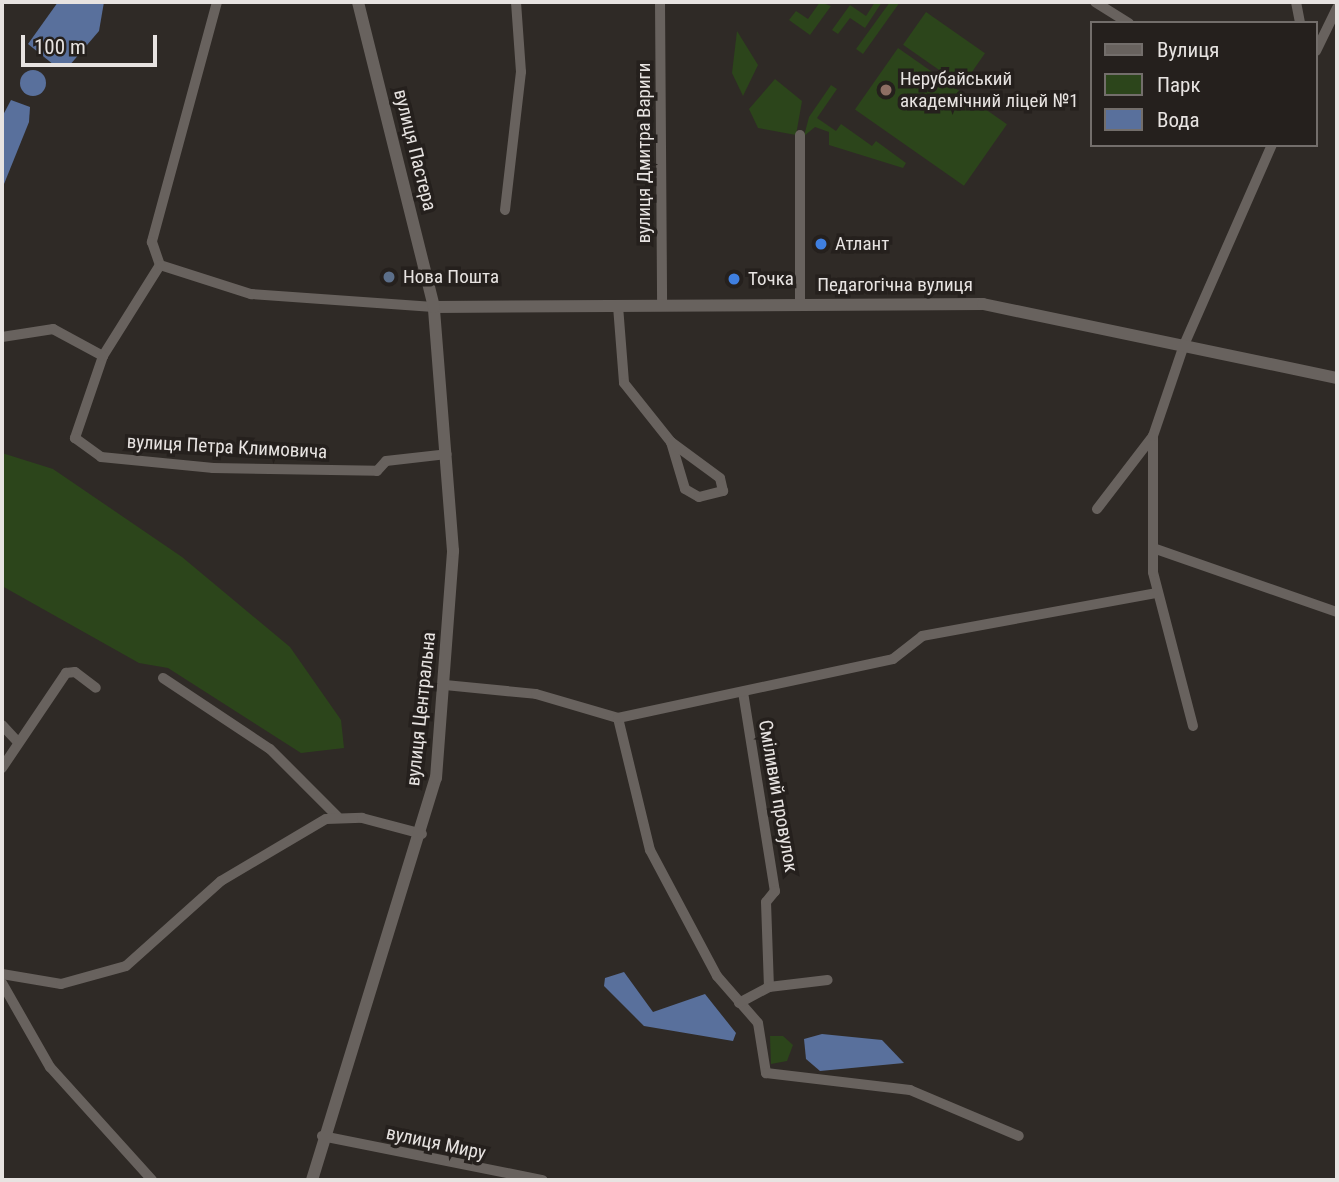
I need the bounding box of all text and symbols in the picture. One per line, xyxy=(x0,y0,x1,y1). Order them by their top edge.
scale bar xyxy=(24,21,161,65)
legend xyxy=(1090,21,1318,147)
text: 100 m xyxy=(34,35,86,59)
text: Вулиця xyxy=(1157,38,1219,62)
street label: вулиця Дмитра Вариги xyxy=(633,63,655,243)
place label: Нерубайський академічний ліцей №1 xyxy=(900,68,1079,112)
text: Парк xyxy=(1157,73,1201,97)
marker: Нерубайський академічний ліцей №1 xyxy=(878,82,894,98)
street label: вулиця Пастера xyxy=(389,87,441,213)
text: Вода xyxy=(1157,108,1200,132)
place label: Атлант xyxy=(835,233,889,255)
marker: Атлант xyxy=(813,236,829,252)
place label: Нова Пошта xyxy=(403,266,499,288)
place label: Точка xyxy=(748,268,794,290)
marker: Нова Пошта xyxy=(381,269,397,285)
marker: Точка xyxy=(726,271,742,287)
street label: Педагогічна вулиця xyxy=(817,274,973,296)
street label: вулиця Петра Климовича xyxy=(126,430,328,464)
street label: вулиця Центральна xyxy=(402,631,440,787)
street label: Сміливий провулок xyxy=(753,718,803,874)
street label: вулиця Миру xyxy=(384,1121,488,1165)

